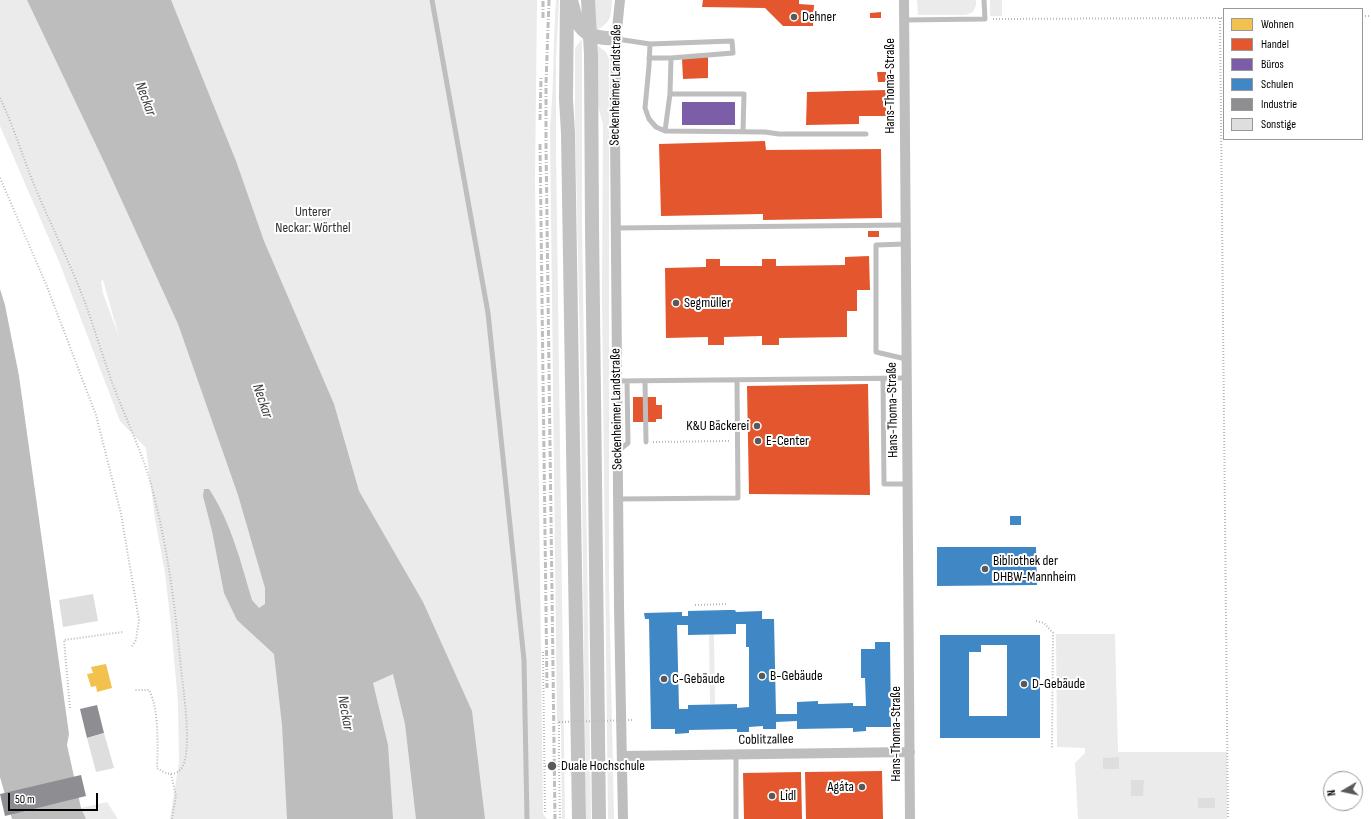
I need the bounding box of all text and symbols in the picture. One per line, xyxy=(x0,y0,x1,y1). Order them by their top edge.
legend xyxy=(1223,8,1363,140)
place label: Dehner xyxy=(802,9,836,25)
marker: Dehner xyxy=(789,12,799,22)
text: Wohnen xyxy=(1261,17,1294,32)
street label: Seckenheimer Landstraße xyxy=(607,24,625,146)
text: Handel xyxy=(1261,37,1289,52)
street label: Hans-Thoma-Straße xyxy=(882,38,898,134)
text: Büros xyxy=(1261,57,1284,72)
text: Schulen xyxy=(1261,77,1293,92)
water label: Neckar xyxy=(130,79,160,119)
text: Industrie xyxy=(1261,97,1297,112)
text: Sonstige xyxy=(1261,117,1296,132)
park label: Unterer Neckar: Wörthel xyxy=(275,204,351,236)
place label: Segmüller xyxy=(684,295,731,311)
marker: Segmüller xyxy=(671,298,681,308)
street label: Seckenheimer Landstraße xyxy=(608,348,626,470)
street label: Hans-Thoma-Straße xyxy=(884,362,902,458)
water label: Neckar xyxy=(248,382,276,420)
place label: K&U Bäckerei xyxy=(686,418,749,434)
marker: K&U Bäckerei xyxy=(752,421,762,431)
place label: E-Center xyxy=(766,433,809,449)
marker: E-Center xyxy=(753,436,763,446)
place label: Bibliothek der DHBW-Mannheim xyxy=(993,553,1076,586)
marker: Bibliothek der DHBW-Mannheim xyxy=(980,564,990,574)
place label: B-Gebäude xyxy=(770,668,823,684)
place label: C-Gebäude xyxy=(672,671,725,687)
marker: B-Gebäude xyxy=(757,671,767,681)
marker: C-Gebäude xyxy=(659,674,669,684)
place label: D-Gebäude xyxy=(1032,676,1085,692)
marker: D-Gebäude xyxy=(1019,679,1029,689)
street label: Hans-Thoma-Straße xyxy=(888,686,904,782)
water label: Neckar xyxy=(333,694,357,732)
street label: Coblitzallee xyxy=(738,731,794,749)
place label: Duale Hochschule xyxy=(561,758,645,774)
marker: Duale Hochschule xyxy=(546,760,558,772)
north arrow xyxy=(1323,771,1363,811)
place label: Agáta xyxy=(827,779,854,795)
marker: Agáta xyxy=(857,782,867,792)
scale bar xyxy=(10,785,100,811)
place label: Lidl xyxy=(780,788,796,804)
text: N xyxy=(1325,789,1339,797)
marker: Lidl xyxy=(767,791,777,801)
text: 50 m xyxy=(15,792,35,807)

